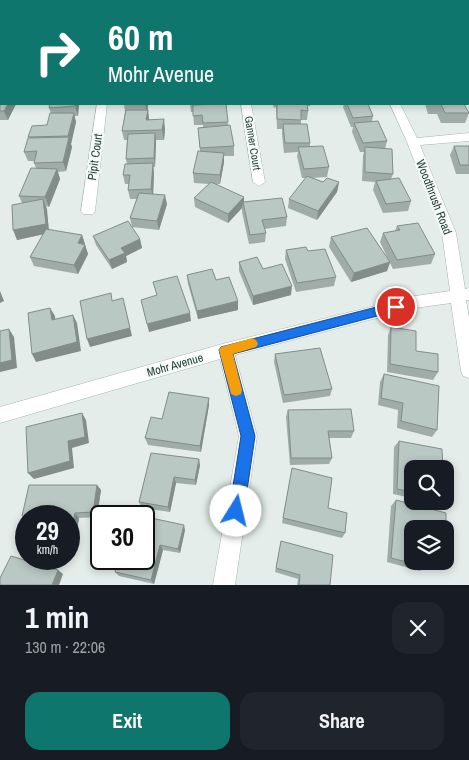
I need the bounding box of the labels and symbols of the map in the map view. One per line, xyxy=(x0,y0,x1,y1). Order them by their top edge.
street label: Ganner Court xyxy=(242,115,264,172)
street label: Pipit Court xyxy=(84,132,106,181)
street label: Woodthrush Road xyxy=(412,157,456,237)
pin xyxy=(375,286,417,328)
street label: Mohr Avenue xyxy=(145,349,205,381)
position arrow xyxy=(209,484,261,536)
speed limit sign: 30 xyxy=(90,505,155,570)

